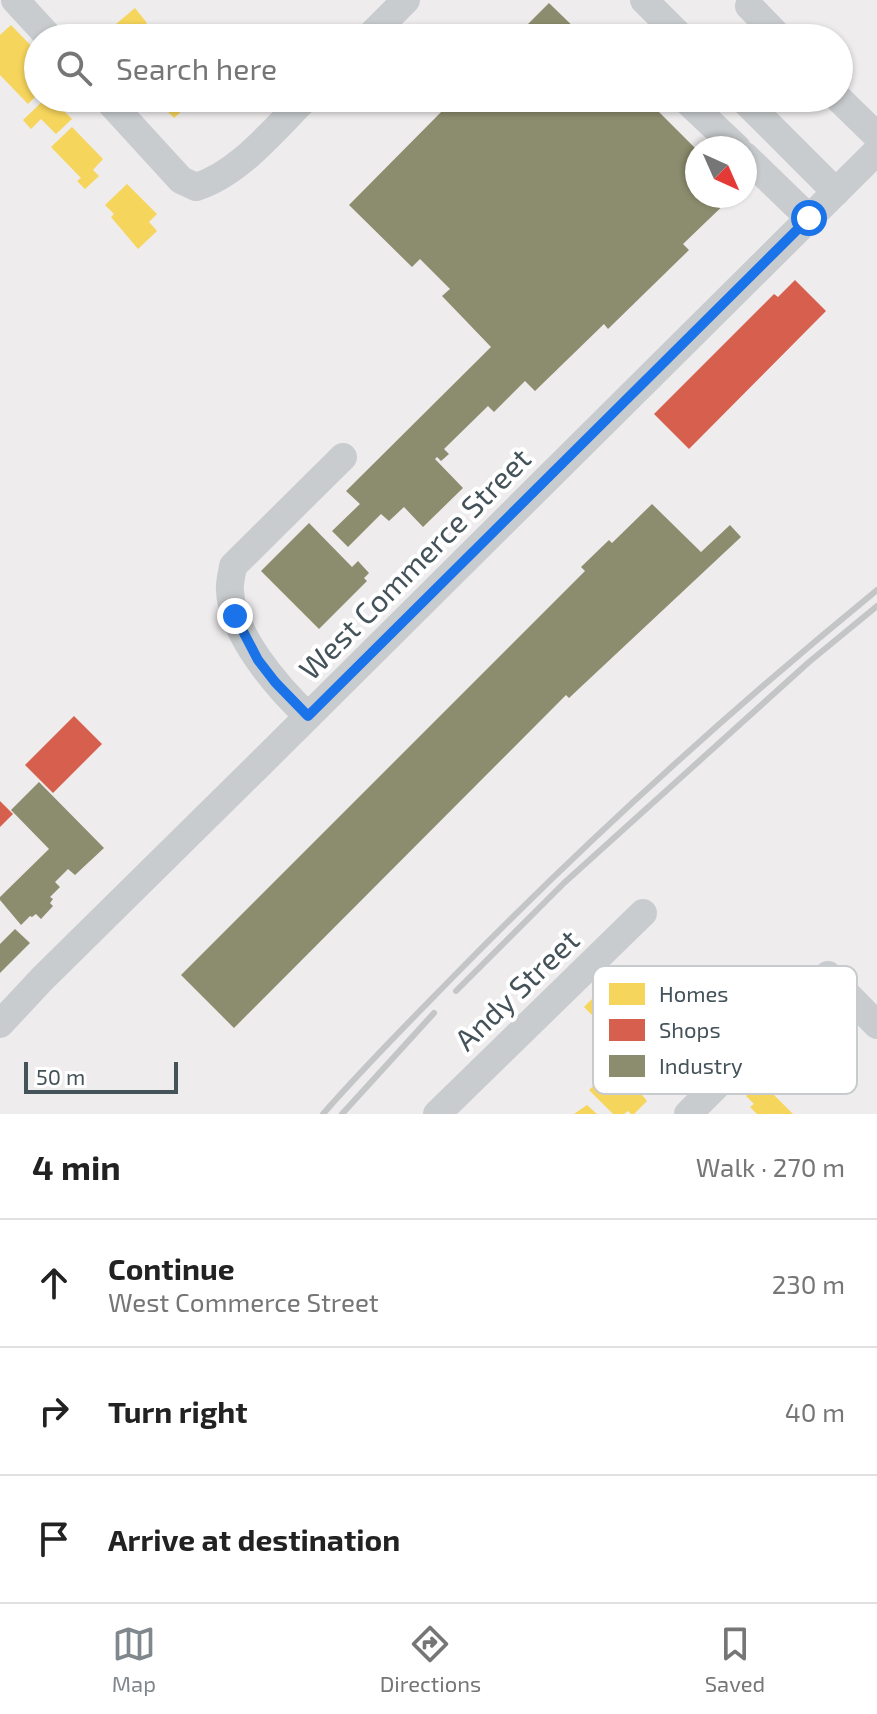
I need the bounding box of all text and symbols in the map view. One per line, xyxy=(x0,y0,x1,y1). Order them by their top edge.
search box xyxy=(24,24,853,112)
icon: search xyxy=(52,46,96,90)
text: Search here xyxy=(116,50,277,86)
north arrow xyxy=(685,136,757,208)
route start xyxy=(791,200,827,236)
street label: West Commerce Street xyxy=(291,440,537,686)
route end xyxy=(217,598,253,634)
street label: Andy Street xyxy=(446,921,586,1057)
legend xyxy=(593,966,857,1094)
text: Homes xyxy=(659,980,728,1006)
text: Shops xyxy=(659,1016,721,1042)
text: Industry xyxy=(659,1052,743,1078)
scale bar xyxy=(24,1058,178,1094)
text: 50 m xyxy=(36,1063,85,1089)
text: 4 min xyxy=(32,1146,121,1187)
text: Walk · 270 m xyxy=(696,1151,845,1182)
text: Continue xyxy=(108,1250,235,1286)
icon: ahead xyxy=(32,1261,76,1305)
text: 230 m xyxy=(772,1268,845,1299)
text: West Commerce Street xyxy=(108,1286,379,1317)
icon: right xyxy=(32,1389,76,1433)
text: Turn right xyxy=(108,1393,248,1429)
text: 40 m xyxy=(785,1396,845,1427)
icon: arrive xyxy=(32,1517,76,1561)
text: Arrive at destination xyxy=(108,1521,400,1557)
tab: Map xyxy=(112,1622,156,1696)
tab: Directions xyxy=(380,1622,481,1696)
tab: Saved xyxy=(705,1622,765,1696)

